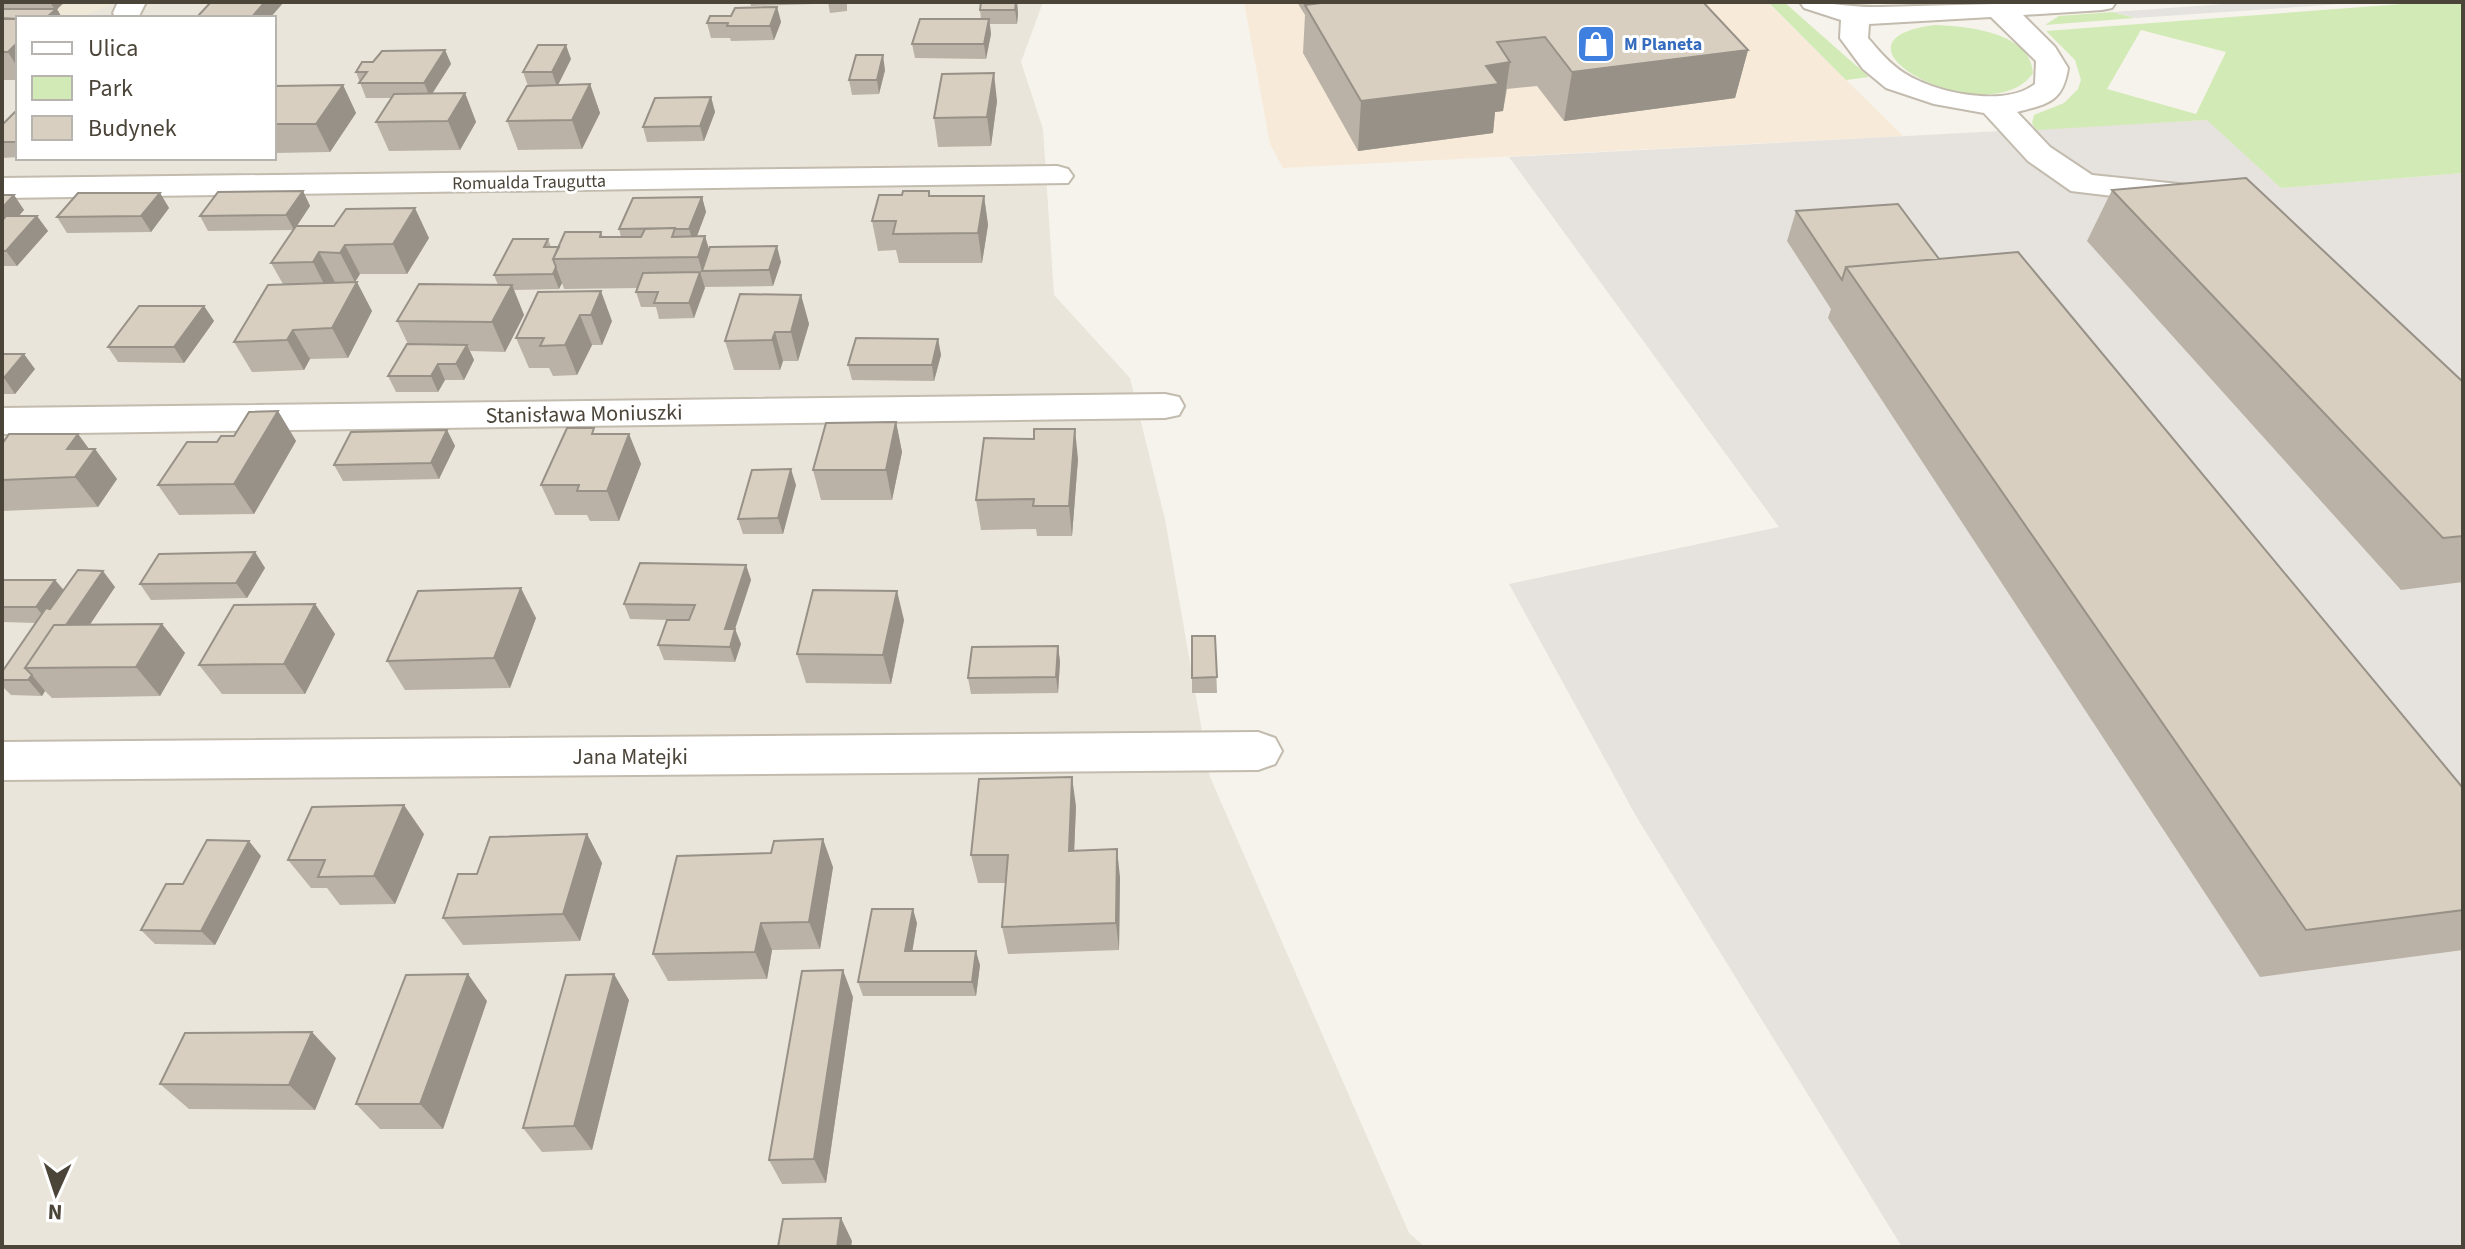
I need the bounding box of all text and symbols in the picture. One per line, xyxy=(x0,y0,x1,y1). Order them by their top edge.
legend xyxy=(16,16,276,160)
shop icon: M Planeta xyxy=(1575,23,1617,65)
text: Ulica xyxy=(88,31,138,66)
place label: M Planeta xyxy=(1624,32,1702,57)
text: Park xyxy=(88,71,133,106)
text: Budynek xyxy=(88,111,177,146)
street label: Romualda Traugutta xyxy=(452,169,606,196)
street label: Stanisława Moniuszki xyxy=(485,396,683,432)
street label: Jana Matejki xyxy=(572,741,688,773)
north arrow xyxy=(16,1153,96,1233)
text: N xyxy=(47,1196,63,1228)

